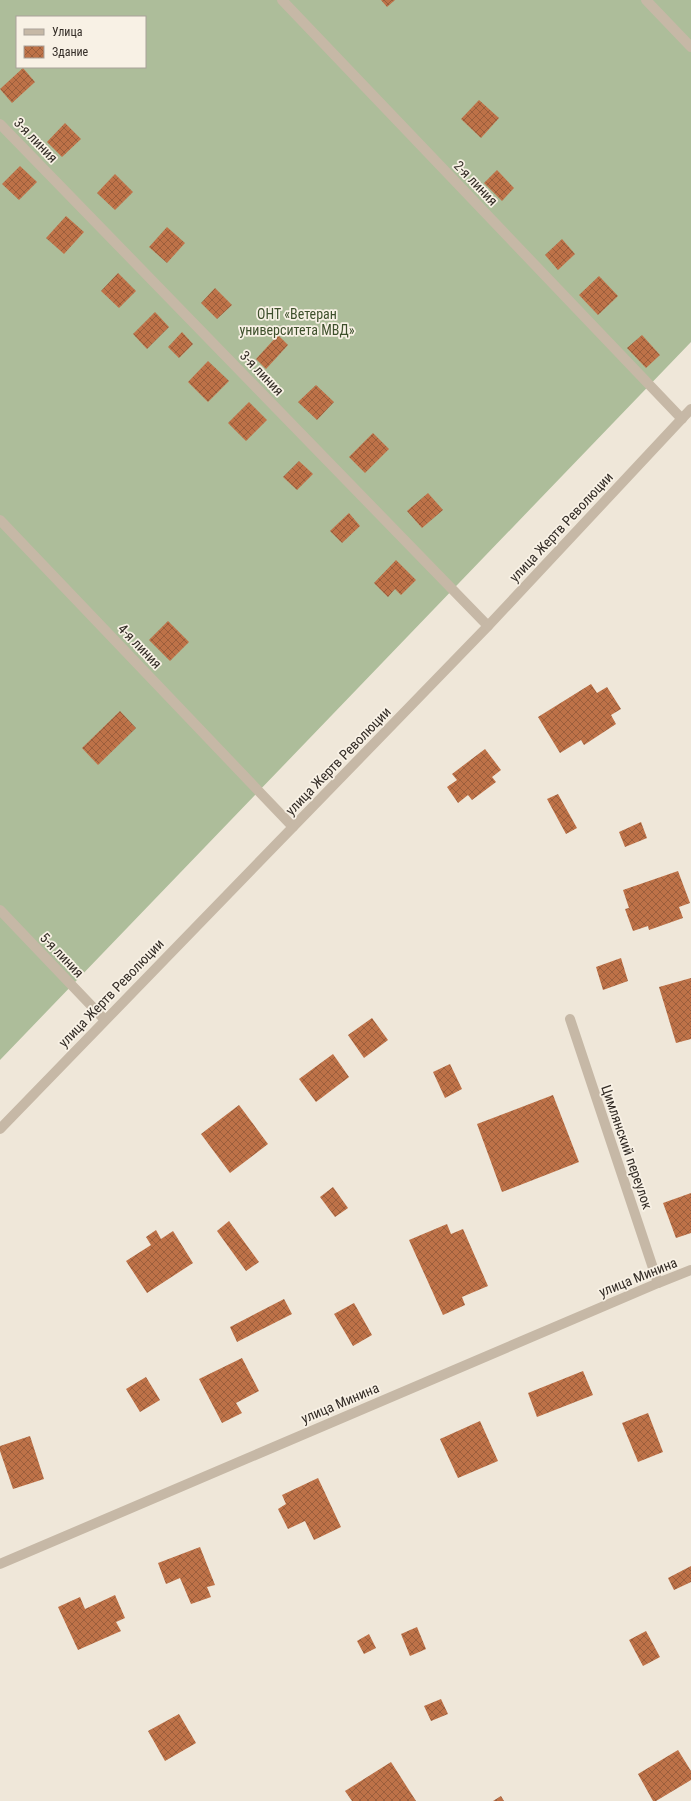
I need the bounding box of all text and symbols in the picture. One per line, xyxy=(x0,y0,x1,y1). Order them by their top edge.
legend xyxy=(16,16,146,68)
text: Улица xyxy=(52,25,83,39)
text: Здание xyxy=(52,45,89,59)
street label: 3-я линия xyxy=(11,114,61,166)
street label: 2-я линия xyxy=(451,157,501,209)
park label: ОНТ «Ветеран университета МВД» xyxy=(239,306,355,338)
street label: 3-я линия xyxy=(237,347,287,399)
street label: улица Жертв Революции xyxy=(506,469,616,585)
street label: 4-я линия xyxy=(115,620,165,672)
street label: улица Жертв Революции xyxy=(282,704,394,818)
street label: 5-я линия xyxy=(37,929,87,981)
street label: улица Жертв Революции xyxy=(55,936,167,1050)
street label: Цимлянский переулок xyxy=(598,1083,656,1211)
street label: улица Минина xyxy=(597,1254,679,1300)
street label: улица Минина xyxy=(299,1379,381,1427)

